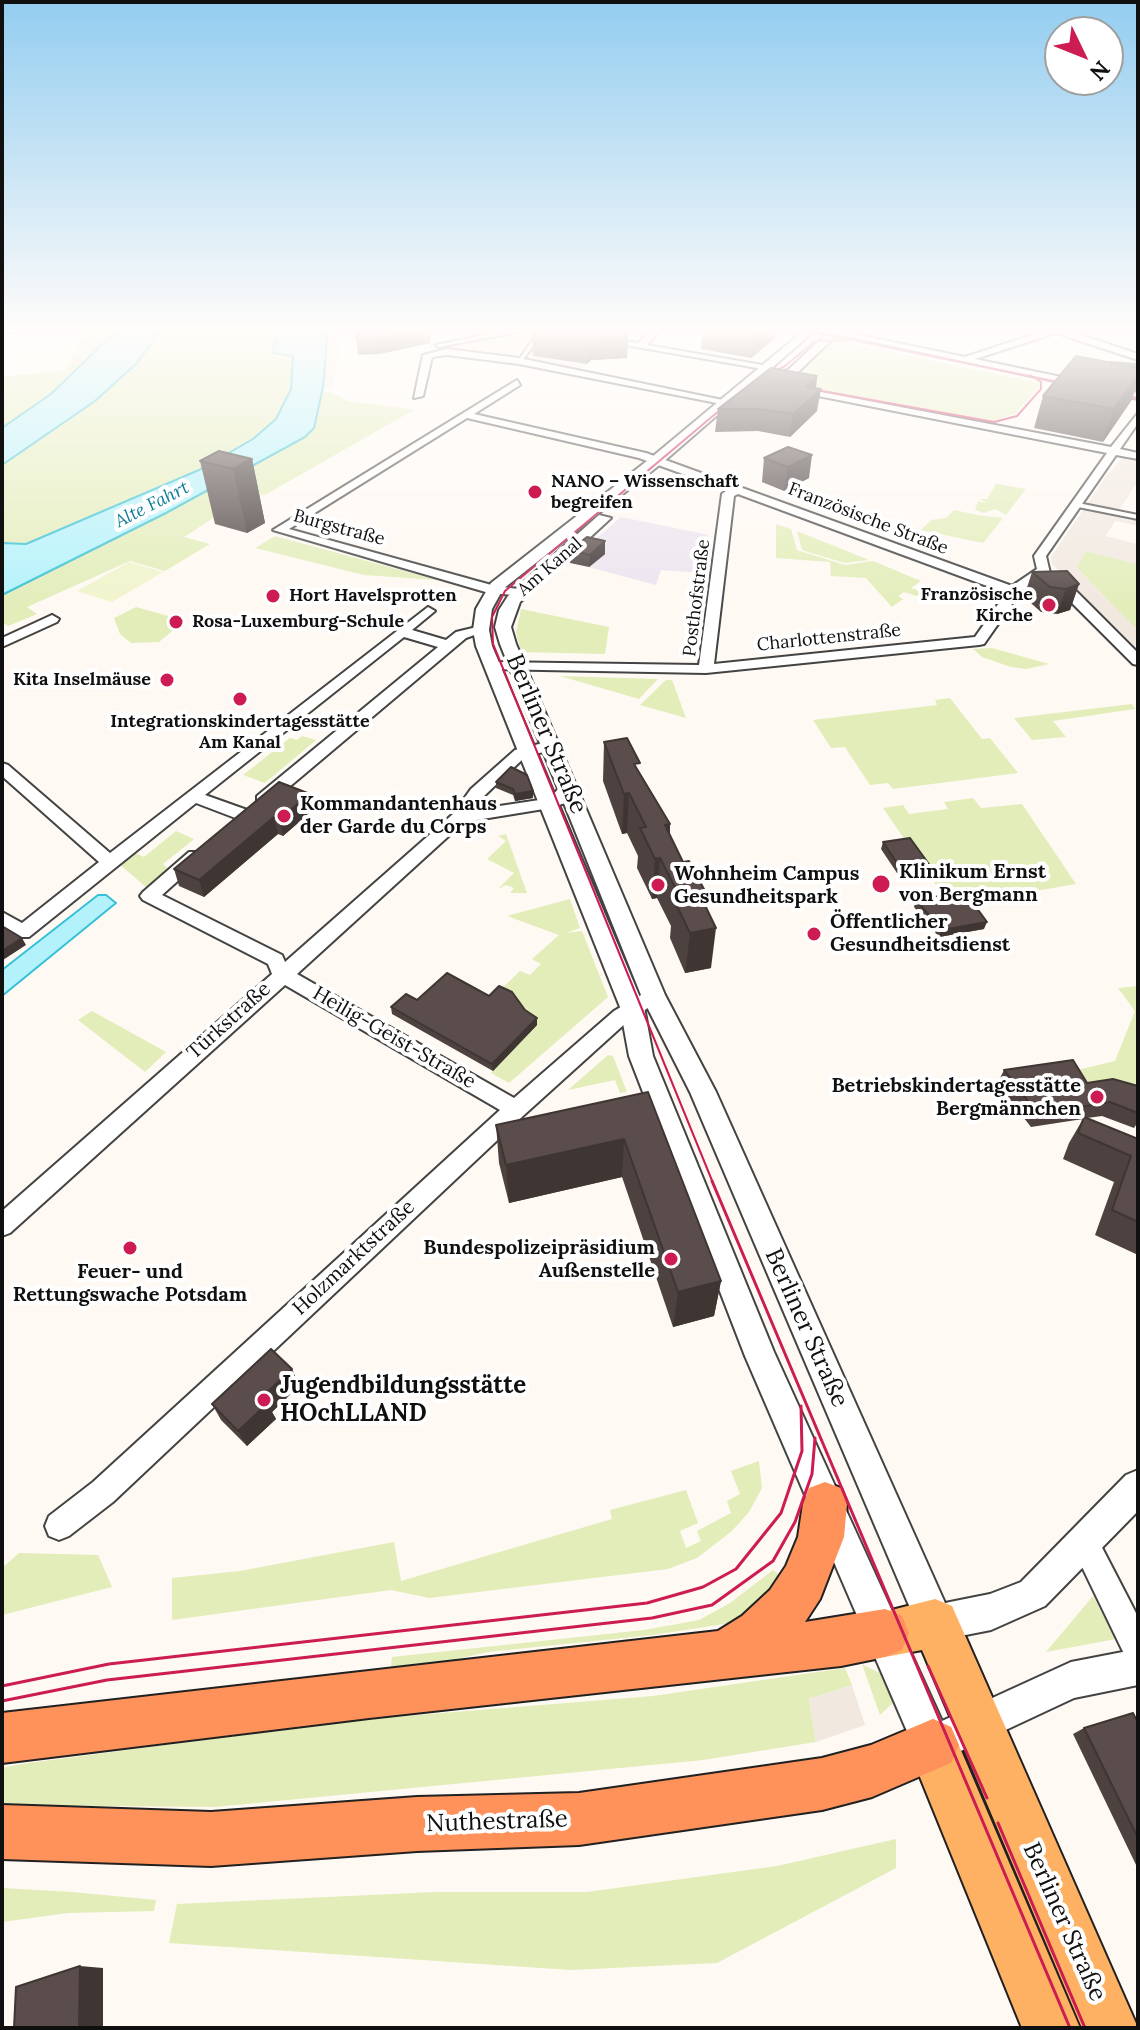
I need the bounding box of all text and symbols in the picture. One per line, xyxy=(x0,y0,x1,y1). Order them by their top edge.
north arrow xyxy=(1044,16,1124,96)
text: N xyxy=(1084,55,1116,87)
place label: NANO – Wissenschaft begreifen xyxy=(551,471,739,514)
water label: Alte Fahrt xyxy=(111,477,193,533)
street label: Französische Straße xyxy=(785,478,951,560)
marker: NANO – Wissenschaft begreifen xyxy=(526,483,544,501)
street label: Burgstraße xyxy=(291,505,387,551)
street label: Am Kanal xyxy=(513,533,587,601)
street label: Posthofstraße xyxy=(679,538,715,658)
place label: Französische Kirche xyxy=(921,584,1033,626)
place label: Hort Havelsprotten xyxy=(289,585,457,607)
marker: Hort Havelsprotten xyxy=(264,587,282,605)
marker: Französische Kirche xyxy=(1040,596,1058,614)
place label: Rosa-Luxemburg-Schule xyxy=(192,611,404,633)
marker: Rosa-Luxemburg-Schule xyxy=(167,613,185,631)
street label: Charlottenstraße xyxy=(756,620,902,656)
street label: Berliner Straße xyxy=(499,650,593,818)
place label: Kita Inselmäuse xyxy=(13,669,151,691)
marker: Kita Inselmäuse xyxy=(158,671,176,689)
marker: Integrationskindertagesstätte Am Kanal xyxy=(231,690,249,708)
place label: Integrationskindertagesstätte Am Kanal xyxy=(110,711,370,754)
place label: Kommandantenhaus der Garde du Corps xyxy=(300,792,497,839)
marker: Kommandantenhaus der Garde du Corps xyxy=(275,807,293,825)
place label: Klinikum Ernst von Bergmann xyxy=(899,860,1046,907)
place label: Wohnheim Campus Gesundheitspark xyxy=(674,862,859,909)
marker: Klinikum Ernst von Bergmann xyxy=(870,873,892,895)
marker: Wohnheim Campus Gesundheitspark xyxy=(649,876,667,894)
place label: Öffentlicher Gesundheitsdienst xyxy=(830,910,1010,957)
marker: Öffentlicher Gesundheitsdienst xyxy=(805,925,823,943)
street label: Türkstraße xyxy=(182,977,276,1065)
street label: Heilig-Geist-Straße xyxy=(308,982,480,1094)
place label: Betriebskindertagesstätte Bergmännchen xyxy=(831,1074,1081,1121)
marker: Betriebskindertagesstätte Bergmännchen xyxy=(1088,1088,1106,1106)
street label: Holzmarktstraße xyxy=(288,1195,420,1321)
place label: Bundespolizeipräsidium Außenstelle xyxy=(423,1236,655,1283)
marker: Feuer- und Rettungswache Potsdam xyxy=(121,1239,139,1257)
street label: Berliner Straße xyxy=(758,1244,854,1412)
marker: Bundespolizeipräsidium Außenstelle xyxy=(662,1250,680,1268)
place label: Feuer- und Rettungswache Potsdam xyxy=(13,1260,247,1307)
place label: Jugendbildungsstätte HOchLLAND xyxy=(280,1372,526,1428)
marker: Jugendbildungsstätte HOchLLAND xyxy=(255,1391,273,1409)
street label: Nuthestraße xyxy=(426,1805,568,1839)
street label: Berliner Straße xyxy=(1016,1838,1112,2006)

